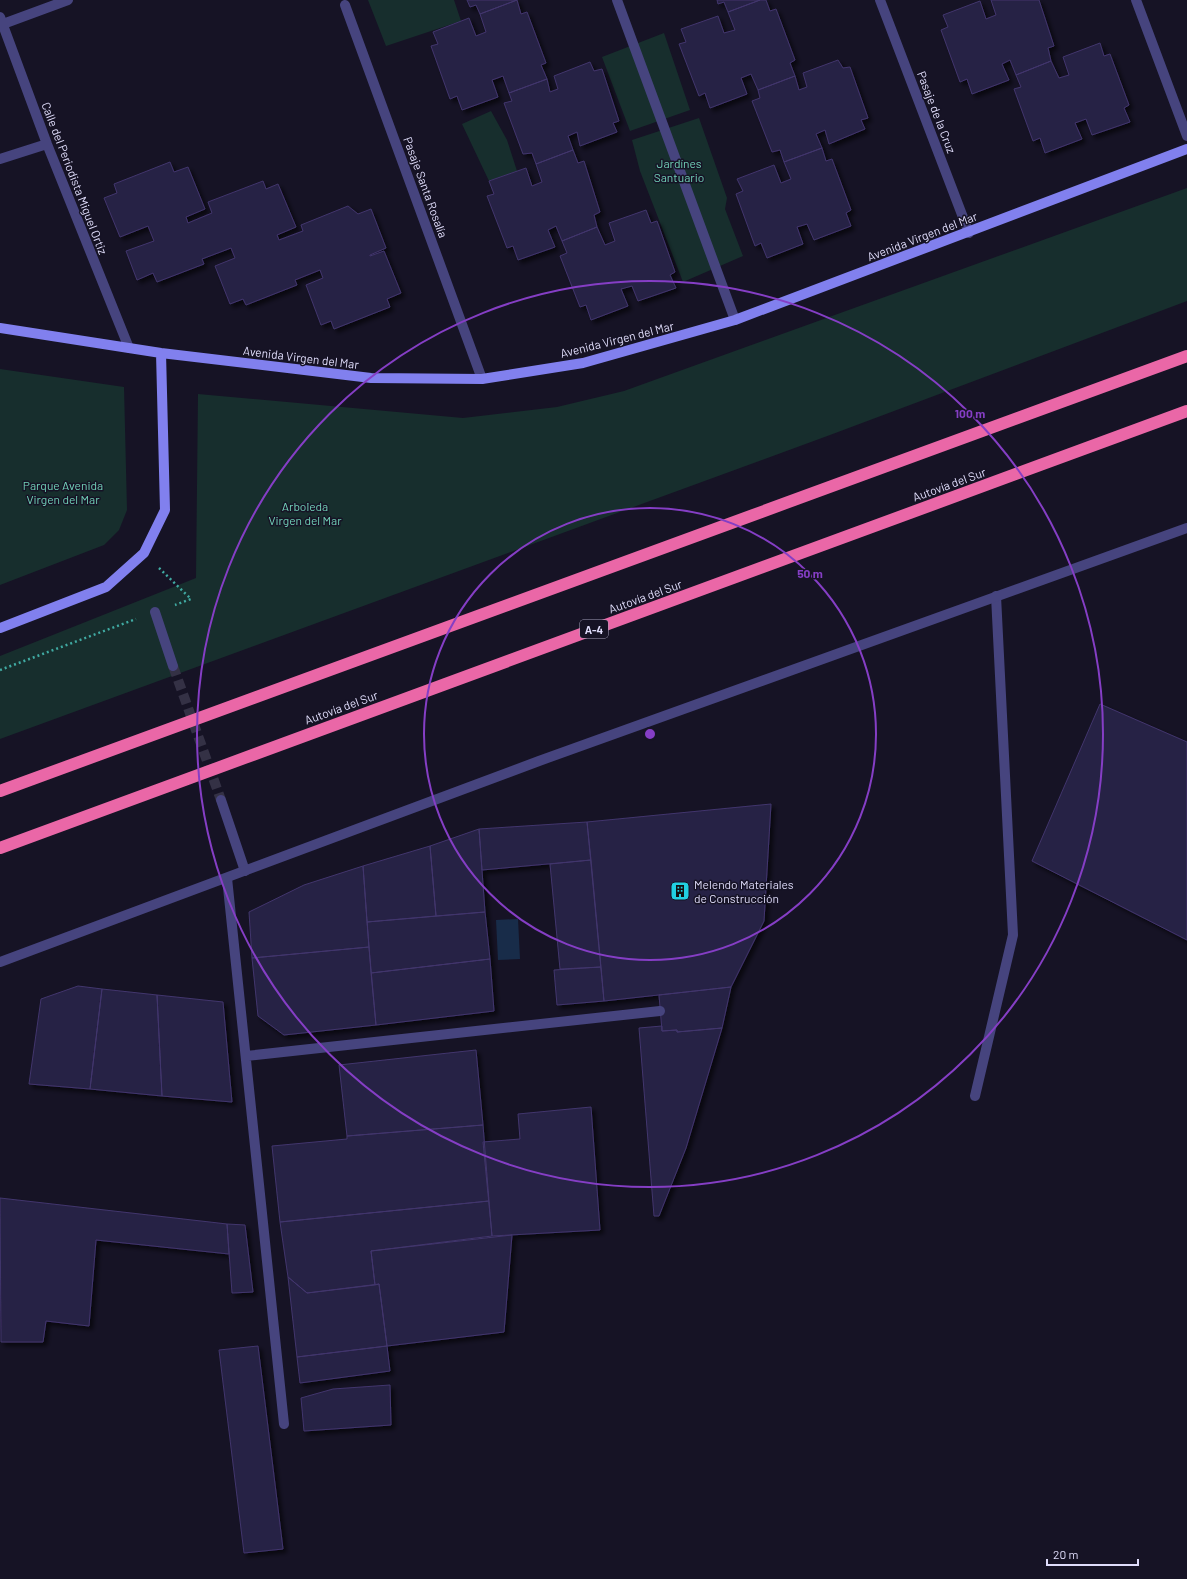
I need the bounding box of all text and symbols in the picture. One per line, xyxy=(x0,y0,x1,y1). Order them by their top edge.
street label: Pasaje de la Cruz xyxy=(915,69,959,155)
street label: Calle del Periodista Miguel Ortiz xyxy=(39,100,111,256)
street label: Pasaje Santa Rosalía xyxy=(401,135,451,239)
park label: Jardínes Santuario xyxy=(654,156,704,184)
street label: Avenida Virgen del Mar xyxy=(865,208,980,263)
street label: Avenida Virgen del Mar xyxy=(559,318,676,360)
street label: Avenida Virgen del Mar xyxy=(242,343,360,371)
text: 100 m xyxy=(955,406,985,420)
street label: Autovía del Sur xyxy=(910,464,988,504)
park label: Parque Avenida Virgen del Mar xyxy=(23,478,103,506)
park label: Arboleda Virgen del Mar xyxy=(268,499,342,527)
text: 50 m xyxy=(797,566,823,580)
street label: Autovía del Sur xyxy=(606,576,684,616)
road number: A-4 xyxy=(580,620,608,638)
street label: Autovía del Sur xyxy=(302,687,380,727)
centre of rings xyxy=(643,727,657,741)
place label: Melendo Materiales de Construcción xyxy=(694,877,794,905)
building icon: Melendo Materiales de Construcción xyxy=(669,880,691,902)
scale bar xyxy=(1047,1541,1138,1567)
text: 20 m xyxy=(1053,1547,1079,1561)

